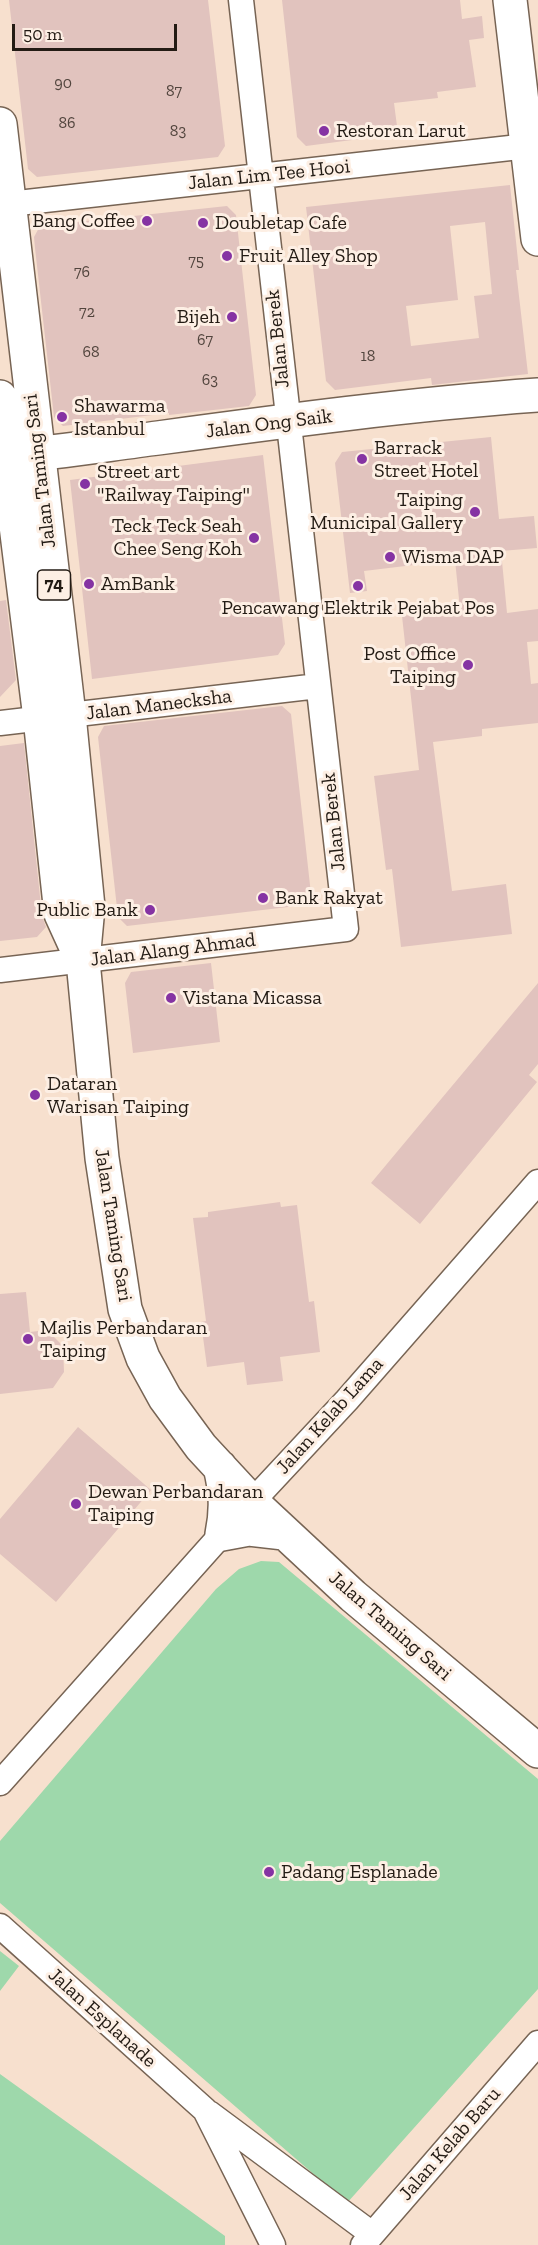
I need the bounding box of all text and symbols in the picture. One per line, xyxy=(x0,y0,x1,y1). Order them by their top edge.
scale bar xyxy=(15,12,180,50)
text: 50 m xyxy=(23,23,62,45)
house number: 90 xyxy=(54,73,72,93)
house number: 87 xyxy=(166,81,182,101)
house number: 86 xyxy=(58,113,76,133)
place label: Restoran Larut xyxy=(336,119,466,143)
house number: 83 xyxy=(170,121,186,141)
marker: Restoran Larut xyxy=(317,124,331,138)
street label: Jalan Lim Tee Hooi xyxy=(187,155,351,195)
place label: Bang Coffee xyxy=(32,209,135,233)
place label: Doubletap Cafe xyxy=(215,211,347,235)
marker: Bang Coffee xyxy=(140,214,154,228)
marker: Doubletap Cafe xyxy=(196,216,210,230)
place label: Fruit Alley Shop xyxy=(239,244,378,268)
marker: Fruit Alley Shop xyxy=(220,249,234,263)
house number: 75 xyxy=(188,251,204,271)
house number: 76 xyxy=(74,262,90,282)
street label: Jalan Berek xyxy=(261,289,295,389)
house number: 72 xyxy=(79,302,95,322)
place label: Bijeh xyxy=(177,305,220,329)
marker: Bijeh xyxy=(225,310,239,324)
house number: 67 xyxy=(197,330,213,350)
house number: 68 xyxy=(82,342,100,362)
house number: 18 xyxy=(361,346,375,366)
house number: 63 xyxy=(202,370,218,390)
street label: Jalan Taming Sari xyxy=(19,393,61,549)
place label: Shawarma Istanbul xyxy=(74,394,165,441)
street label: Jalan Ong Saik xyxy=(204,404,334,444)
marker: Shawarma Istanbul xyxy=(55,410,69,424)
place label: Barrack Street Hotel xyxy=(374,436,478,483)
marker: Barrack Street Hotel xyxy=(355,452,369,466)
place label: Street art "Railway Taiping" xyxy=(97,460,250,507)
marker: Street art "Railway Taiping" xyxy=(78,477,92,491)
place label: Taiping Municipal Gallery xyxy=(310,488,463,535)
marker: Taiping Municipal Gallery xyxy=(468,505,482,519)
place label: Teck Teck Seah Chee Seng Koh xyxy=(112,514,242,561)
marker: Teck Teck Seah Chee Seng Koh xyxy=(247,531,261,545)
place label: Wisma DAP xyxy=(402,545,504,569)
marker: Wisma DAP xyxy=(383,550,397,564)
road number: 74 xyxy=(38,570,70,600)
place label: AmBank xyxy=(101,572,175,596)
marker: AmBank xyxy=(82,577,96,591)
marker: Pencawang Elektrik Pejabat Pos xyxy=(351,579,365,593)
place label: Pencawang Elektrik Pejabat Pos xyxy=(221,596,495,620)
place label: Post Office Taiping xyxy=(363,642,456,689)
marker: Post Office Taiping xyxy=(461,658,475,672)
street label: Jalan Manecksha xyxy=(85,684,233,726)
street label: Jalan Berek xyxy=(317,772,351,872)
place label: Bank Rakyat xyxy=(275,886,383,910)
marker: Bank Rakyat xyxy=(256,891,270,905)
place label: Public Bank xyxy=(36,898,138,922)
marker: Public Bank xyxy=(143,903,157,917)
street label: Jalan Alang Ahmad xyxy=(89,928,257,972)
place label: Vistana Micassa xyxy=(183,986,322,1010)
marker: Vistana Micassa xyxy=(164,991,178,1005)
place label: Dataran Warisan Taiping xyxy=(47,1072,189,1119)
marker: Dataran Warisan Taiping xyxy=(28,1088,42,1102)
street label: Jalan Taming Sari xyxy=(89,1147,137,1303)
place label: Majlis Perbandaran Taiping xyxy=(40,1316,207,1363)
marker: Majlis Perbandaran Taiping xyxy=(21,1332,35,1346)
street label: Jalan Kelab Lama xyxy=(271,1353,389,1479)
place label: Dewan Perbandaran Taiping xyxy=(88,1480,263,1527)
marker: Dewan Perbandaran Taiping xyxy=(69,1497,83,1511)
street label: Jalan Taming Sari xyxy=(324,1566,456,1686)
place label: Padang Esplanade xyxy=(281,1860,438,1884)
marker: Padang Esplanade xyxy=(262,1865,276,1879)
street label: Jalan Esplanade xyxy=(43,1963,161,2073)
street label: Jalan Kelab Baru xyxy=(394,2082,506,2206)

